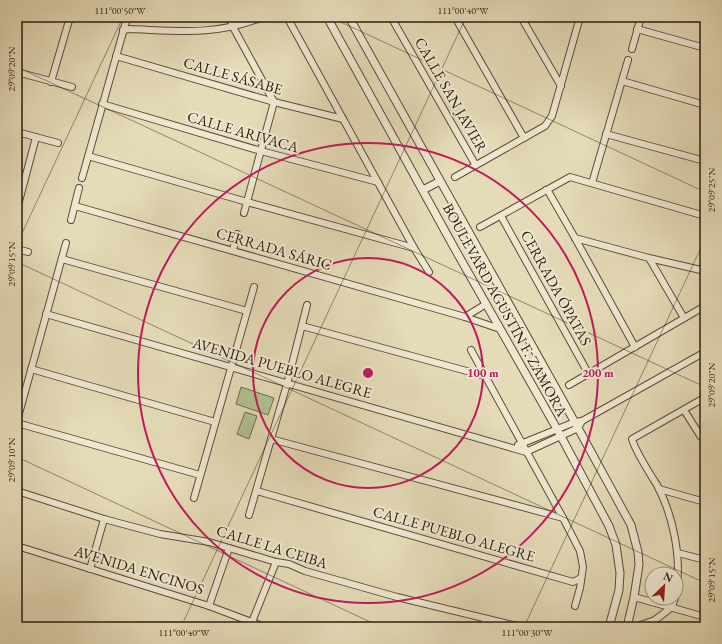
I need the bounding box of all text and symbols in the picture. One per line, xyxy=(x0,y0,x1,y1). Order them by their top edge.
text: 111°00'50"W xyxy=(95,4,146,17)
text: 111°00'40"W xyxy=(438,4,489,17)
street label: CALLE SAN JAVIER xyxy=(411,34,492,156)
text: 29°09'20"N xyxy=(5,46,18,91)
street label: CALLE SÁSABE xyxy=(181,52,285,99)
street label: CALLE ARIVACA xyxy=(185,106,302,157)
text: 29°09'25"N xyxy=(705,167,718,212)
street label: BOULEVARD AGUSTÍN F. ZAMORA xyxy=(439,200,573,420)
street label: CERRADA SÁRIC xyxy=(214,223,334,274)
street label: CERRADA ÓPATAS xyxy=(517,227,596,349)
text: 29°09'15"N xyxy=(5,241,18,286)
street label: AVENIDA PUEBLO ALEGRE xyxy=(189,333,374,402)
text: 29°09'20"N xyxy=(705,362,718,407)
text: 100 m xyxy=(467,365,499,381)
text: 200 m xyxy=(582,365,614,381)
centre of rings xyxy=(361,366,375,380)
text: 29°09'10"N xyxy=(5,437,18,482)
street label: CALLE PUEBLO ALEGRE xyxy=(371,501,538,566)
street label: CALLE LA CEIBA xyxy=(214,521,331,573)
street label: AVENIDA ENCINOS xyxy=(71,540,206,598)
text: 29°09'15"N xyxy=(705,557,718,602)
north arrow xyxy=(644,566,684,606)
text: N xyxy=(661,569,675,585)
text: 111°00'40"W xyxy=(159,626,210,639)
text: 111°00'30"W xyxy=(502,626,553,639)

